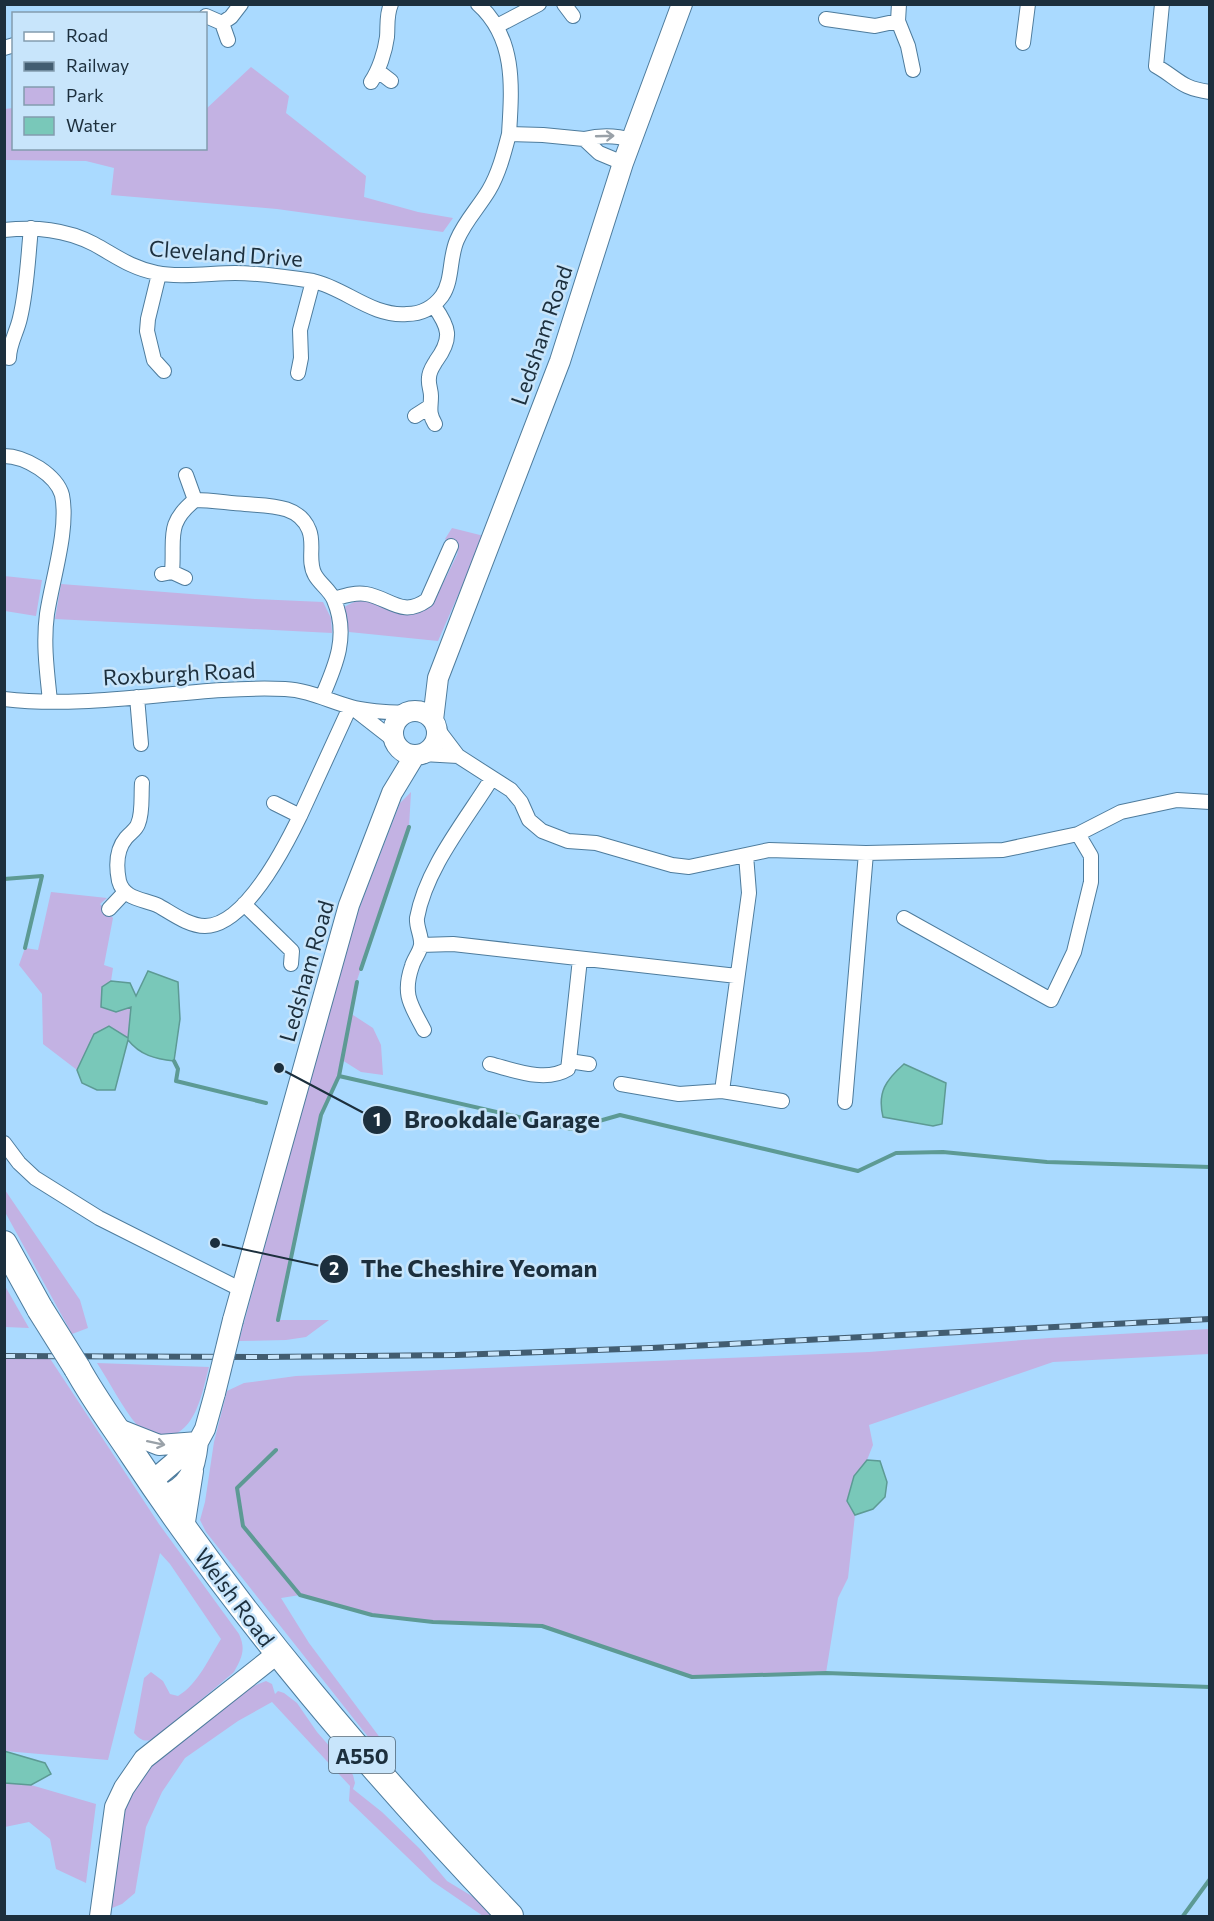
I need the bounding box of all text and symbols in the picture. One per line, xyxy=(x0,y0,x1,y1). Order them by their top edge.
legend xyxy=(12,12,207,150)
text: Road xyxy=(66,24,108,46)
text: Railway xyxy=(66,54,129,76)
text: Park xyxy=(66,84,104,106)
text: Water xyxy=(66,114,117,136)
one-way arrow xyxy=(595,131,615,142)
street label: Cleveland Drive xyxy=(148,234,304,272)
street label: Ledsham Road xyxy=(504,262,578,408)
street label: Roxburgh Road xyxy=(102,656,256,690)
street label: Ledsham Road xyxy=(273,897,339,1045)
callout: Brookdale Garage xyxy=(362,1099,612,1141)
text: Brookdale Garage xyxy=(404,1104,600,1133)
text: 1 xyxy=(373,1108,381,1130)
callout: The Cheshire Yeoman xyxy=(319,1248,610,1290)
text: The Cheshire Yeoman xyxy=(361,1253,597,1282)
text: 2 xyxy=(329,1257,339,1279)
one-way arrow xyxy=(146,1438,165,1449)
street label: Welsh Road xyxy=(189,1542,281,1652)
road number: A550 xyxy=(329,1737,395,1773)

